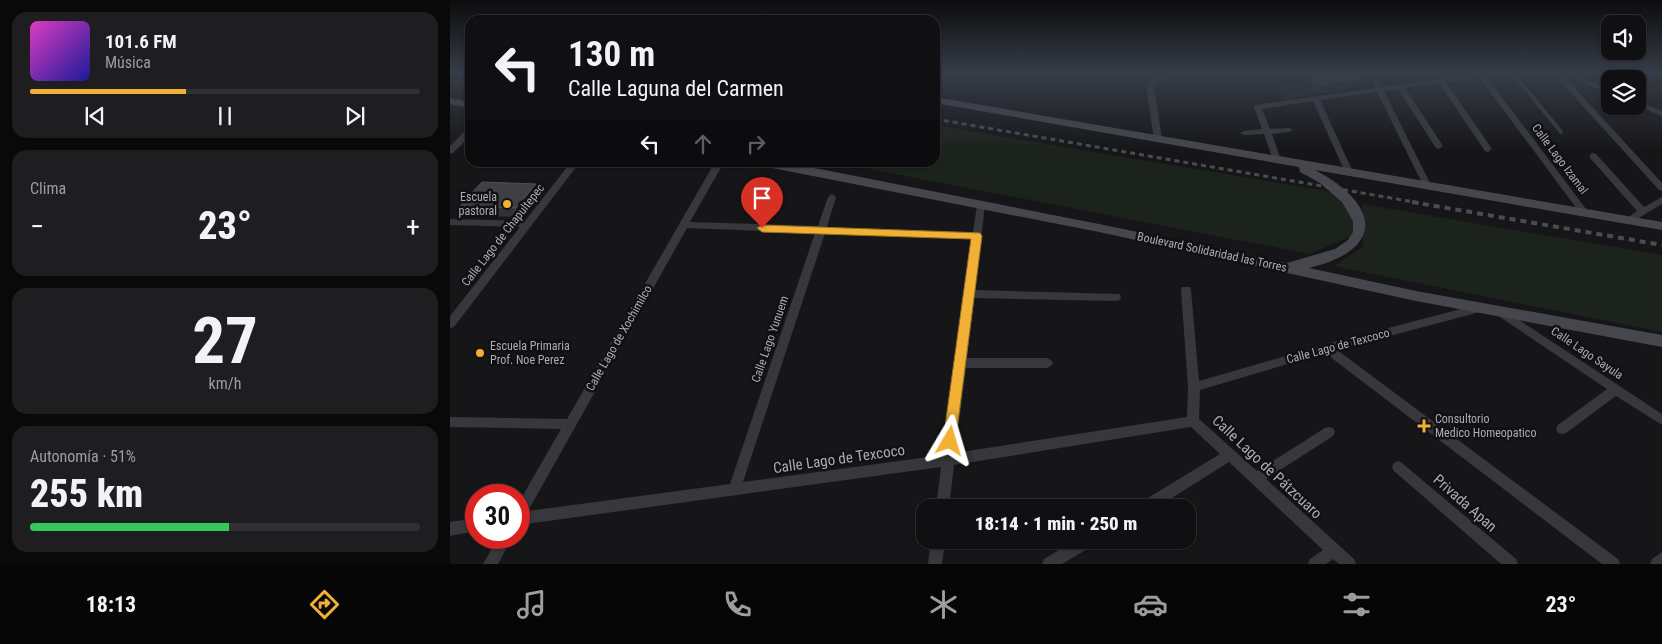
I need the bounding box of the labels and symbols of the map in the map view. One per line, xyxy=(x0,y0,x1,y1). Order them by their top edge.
street label: Calle Lago Izamal xyxy=(1529,121,1591,197)
pin xyxy=(741,177,783,228)
street label: Calle Lago de Chapultepec xyxy=(459,181,548,289)
place label: Escuela pastoral xyxy=(458,190,497,218)
marker: Escuela pastoral xyxy=(501,198,513,210)
street label: Boulevard Solidaridad las Torres xyxy=(1136,229,1288,275)
street label: Calle Lago de Xochimilco xyxy=(583,283,655,393)
street label: Calle Lago Yunuem xyxy=(749,294,791,384)
street label: Calle Lago Sayula xyxy=(1548,324,1626,382)
street label: Calle Lago de Texcoco xyxy=(1285,325,1391,367)
place label: Escuela Primaria Prof. Noe Perez xyxy=(490,339,570,367)
marker: Escuela Primaria Prof. Noe Perez xyxy=(474,347,486,359)
street label: Calle Lago de Pátzcuaro xyxy=(1208,412,1326,522)
place label: Consultorio Medico Homeopatico xyxy=(1435,412,1536,440)
position arrow xyxy=(923,414,975,466)
marker: Consultorio Medico Homeopatico xyxy=(1417,419,1431,433)
street label: Calle Lago de Texcoco xyxy=(772,441,906,477)
street label: Privada Apan xyxy=(1430,470,1500,536)
speed limit sign: 30 xyxy=(465,484,530,549)

